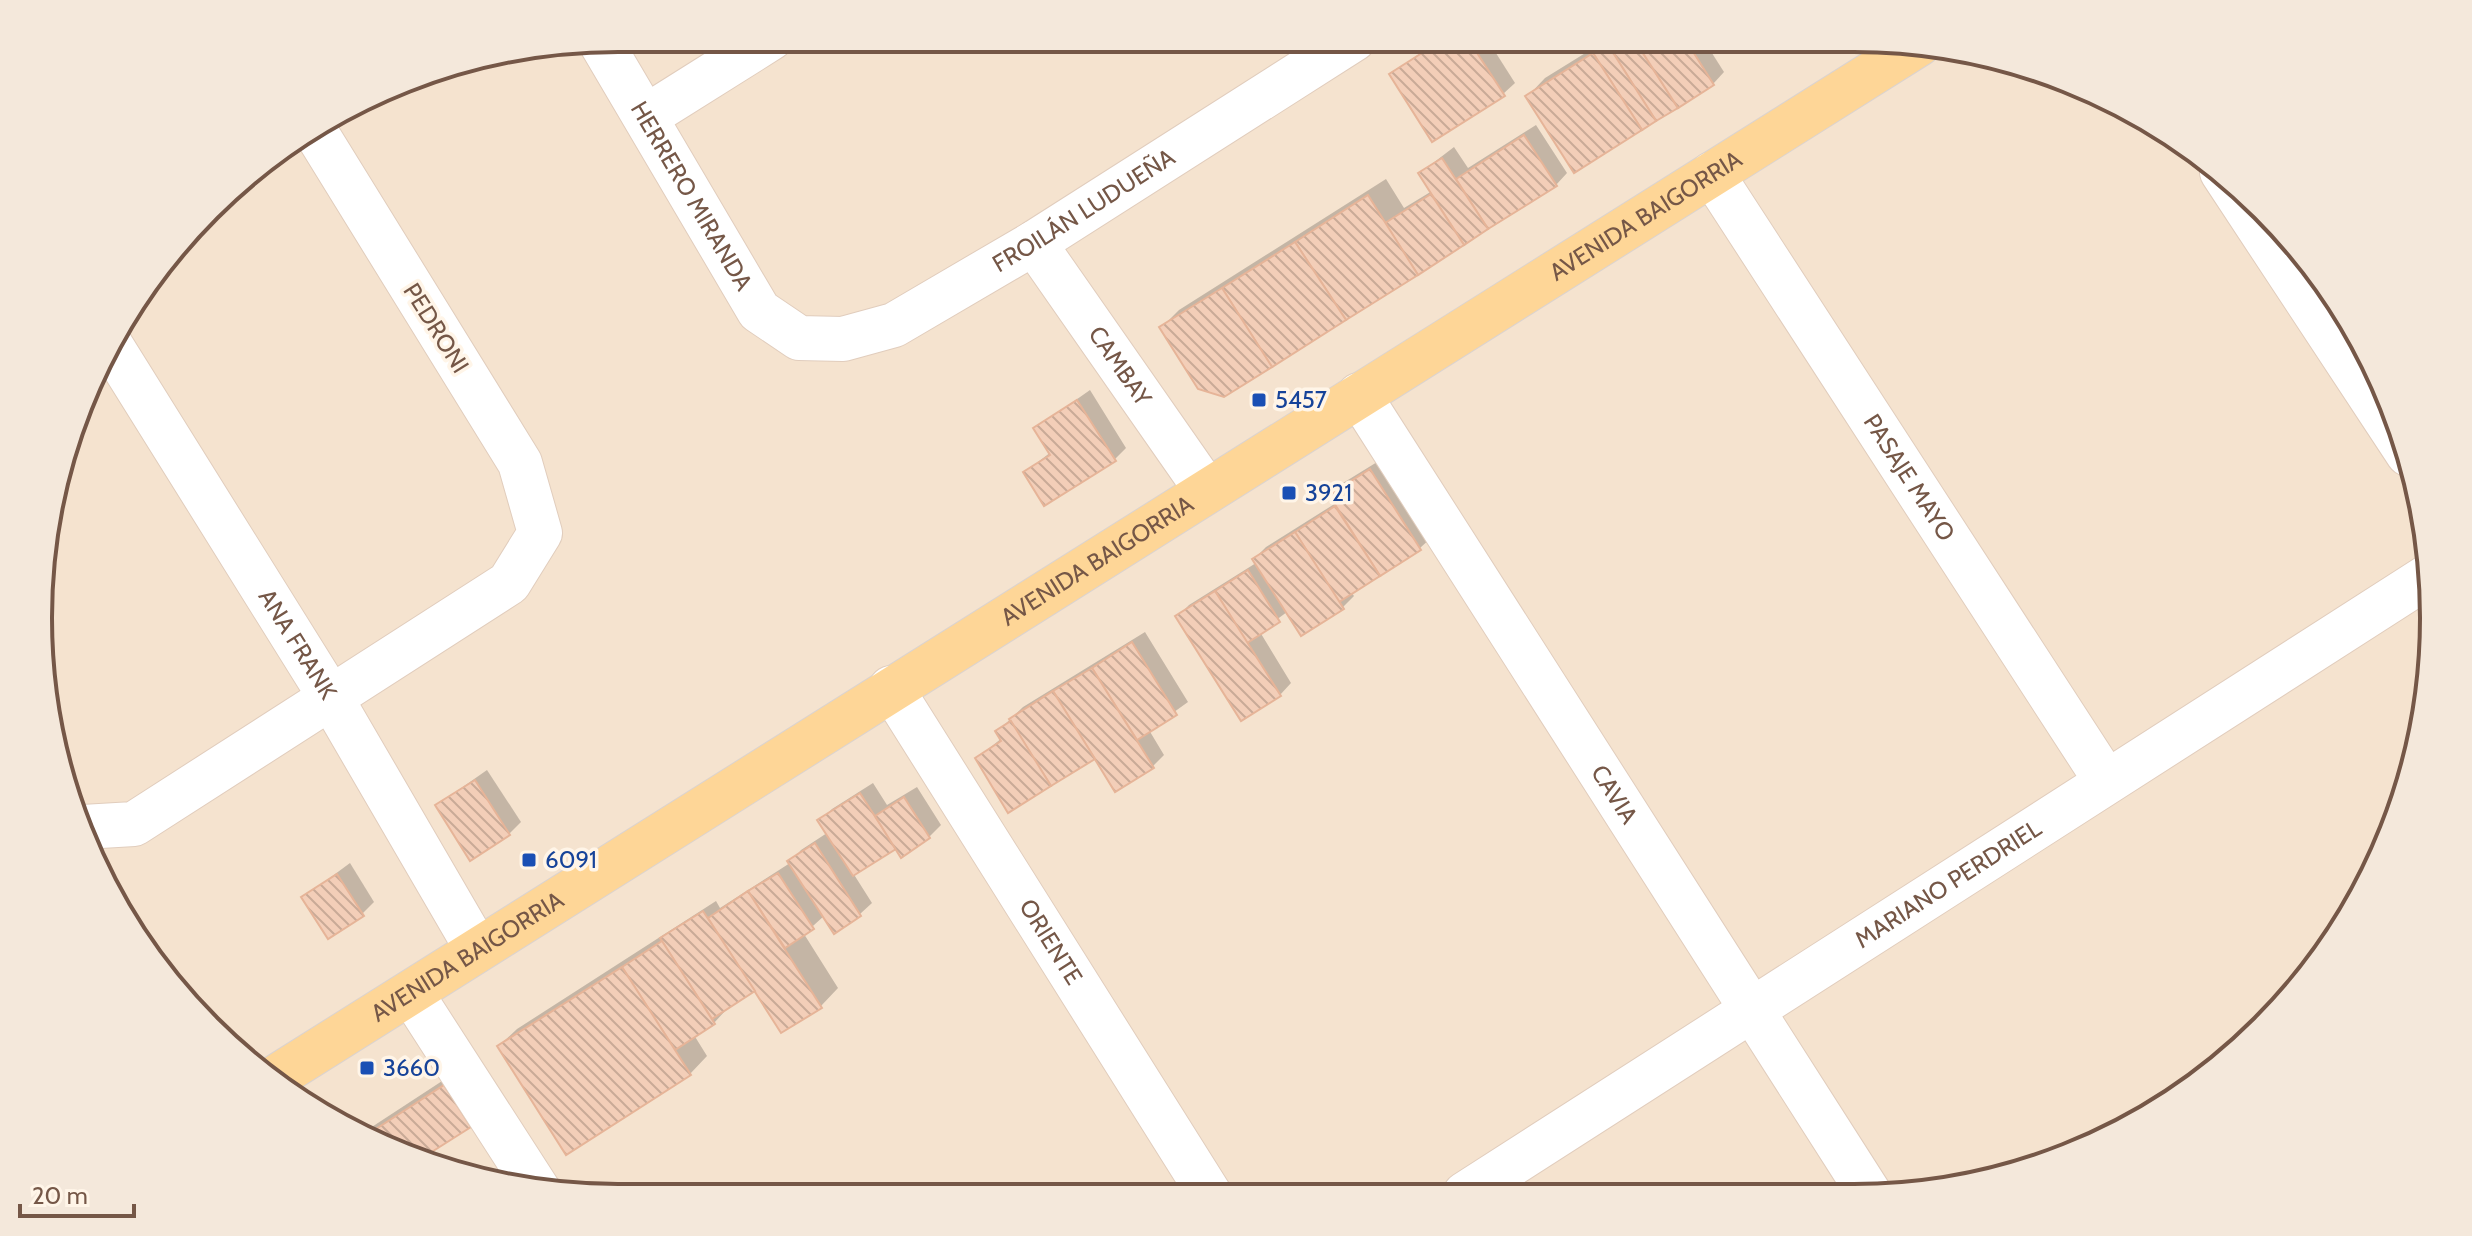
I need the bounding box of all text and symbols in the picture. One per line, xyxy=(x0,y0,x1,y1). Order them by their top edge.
street label: HERRERO MIRANDA xyxy=(625,96,759,296)
street label: FROILÁN LUDUEÑA xyxy=(987,142,1180,278)
street label: AVENIDA BAIGORRIA xyxy=(1544,144,1747,287)
street label: PEDRONI xyxy=(398,277,475,378)
street label: CAMBAY xyxy=(1083,320,1158,411)
place label: 5457 xyxy=(1275,385,1327,414)
marker: 5457 xyxy=(1250,391,1268,409)
street label: PASAJE MAYO xyxy=(1858,408,1961,546)
place label: 3921 xyxy=(1305,478,1352,507)
marker: 3921 xyxy=(1280,484,1298,502)
street label: AVENIDA BAIGORRIA xyxy=(995,489,1199,632)
street label: ANA FRANK xyxy=(253,584,343,705)
street label: CAVIA xyxy=(1585,759,1644,829)
street label: MARIANO PERDRIEL xyxy=(1849,813,2046,954)
place label: 6091 xyxy=(545,845,597,874)
marker: 6091 xyxy=(520,851,538,869)
street label: AVENIDA BAIGORRIA xyxy=(365,885,569,1028)
street label: ORIENTE xyxy=(1014,894,1089,990)
place label: 3660 xyxy=(383,1053,440,1082)
marker: 3660 xyxy=(358,1059,376,1077)
scale bar xyxy=(20,1168,134,1218)
text: 20 m xyxy=(32,1181,88,1210)

